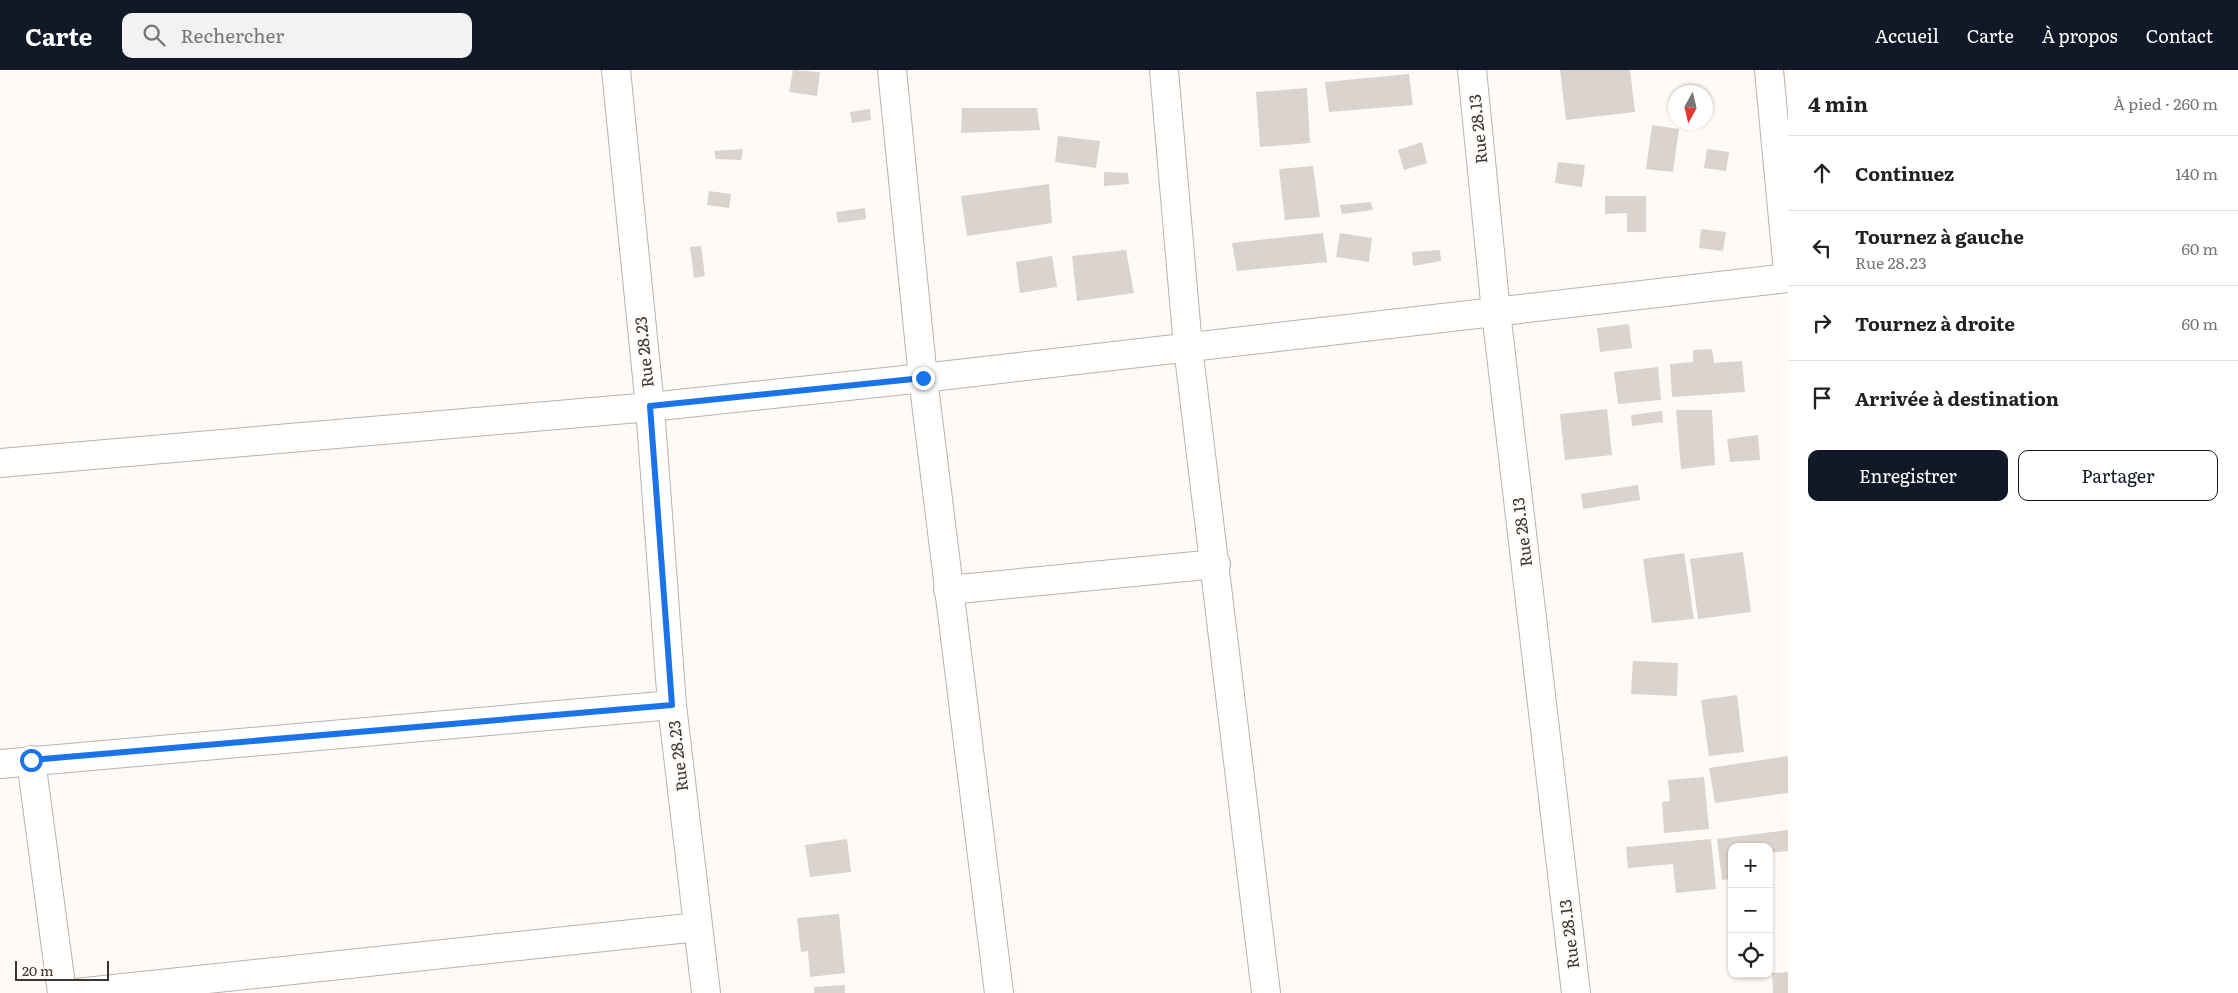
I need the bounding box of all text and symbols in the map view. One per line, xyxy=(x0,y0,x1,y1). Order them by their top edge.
search box xyxy=(122,13,472,58)
text: Carte xyxy=(25,18,92,53)
icon: search xyxy=(140,21,168,49)
text: Rechercher xyxy=(180,21,284,49)
text: Accueil xyxy=(1875,22,1939,49)
text: Carte xyxy=(1967,22,2014,49)
text: À propos xyxy=(2042,22,2118,49)
text: Contact xyxy=(2146,22,2213,49)
north arrow xyxy=(1668,85,1713,130)
text: 4 min xyxy=(1808,87,1868,118)
text: À pied · 260 m xyxy=(2113,91,2218,115)
street label: Rue 28.13 xyxy=(1461,93,1493,165)
icon: ahead xyxy=(1808,159,1836,187)
text: Continuez xyxy=(1855,159,1954,187)
text: 140 m xyxy=(2175,161,2218,185)
text: Tournez à gauche xyxy=(1855,222,2024,250)
icon: left xyxy=(1808,234,1836,262)
text: 60 m xyxy=(2181,236,2218,260)
text: Rue 28.23 xyxy=(1855,250,1927,274)
icon: right xyxy=(1808,309,1836,337)
text: Tournez à droite xyxy=(1855,309,2015,337)
text: 60 m xyxy=(2181,311,2218,335)
street label: Rue 28.23 xyxy=(627,315,659,389)
route end xyxy=(912,367,935,390)
icon: arrive xyxy=(1808,384,1836,412)
text: Arrivée à destination xyxy=(1855,384,2059,412)
button: Enregistrer xyxy=(1808,450,2008,501)
button: Partager xyxy=(2018,450,2218,501)
street label: Rue 28.13 xyxy=(1505,496,1537,568)
street label: Rue 28.23 xyxy=(661,719,693,793)
route start xyxy=(20,749,43,772)
map controls xyxy=(1728,843,1773,978)
button: + xyxy=(1728,843,1773,888)
button: − xyxy=(1728,888,1773,933)
street label: Rue 28.13 xyxy=(1552,898,1584,970)
button: locate xyxy=(1728,933,1773,978)
scale bar xyxy=(15,958,109,981)
text: 20 m xyxy=(22,960,54,980)

